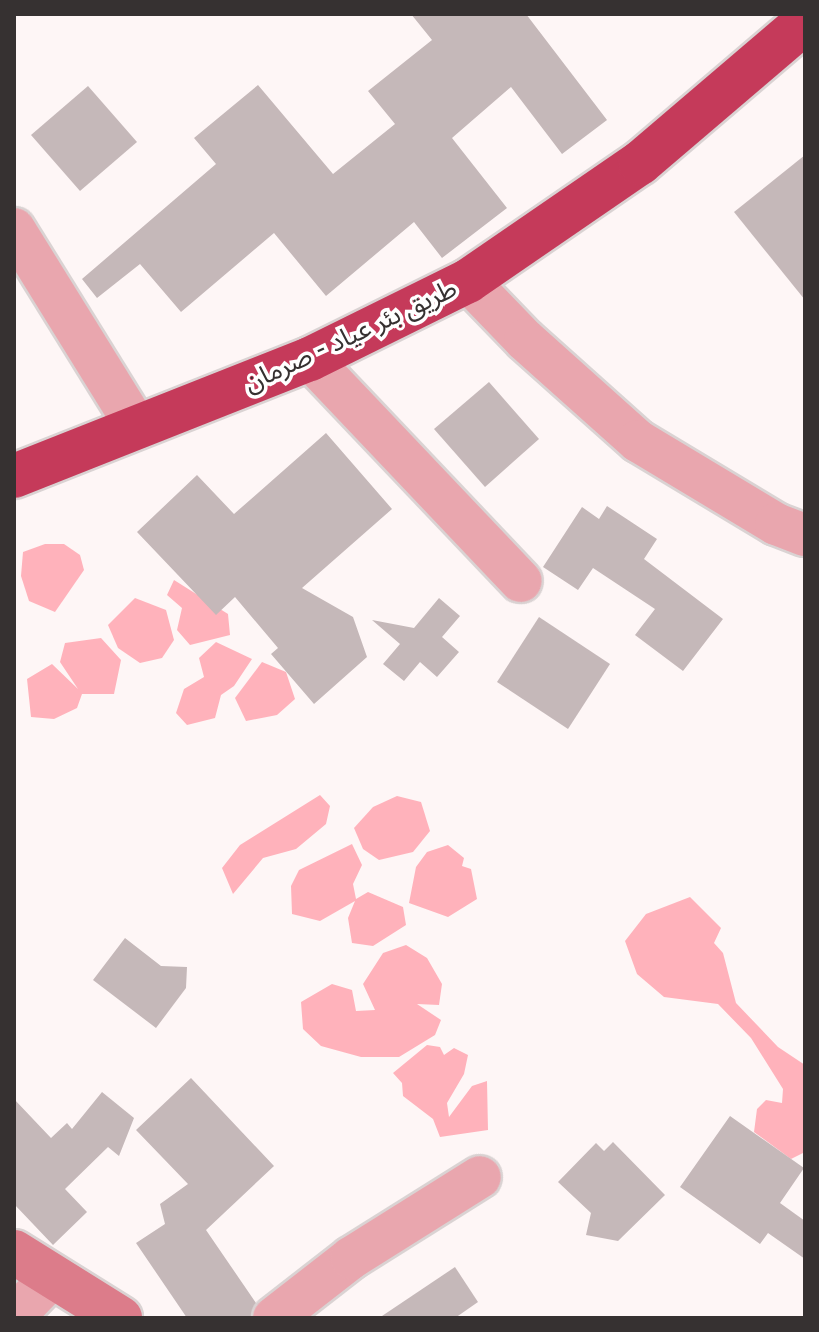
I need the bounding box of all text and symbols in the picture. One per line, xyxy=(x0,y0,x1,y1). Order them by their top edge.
street label: طريق بئر عياد - صرمان xyxy=(238,272,462,398)

